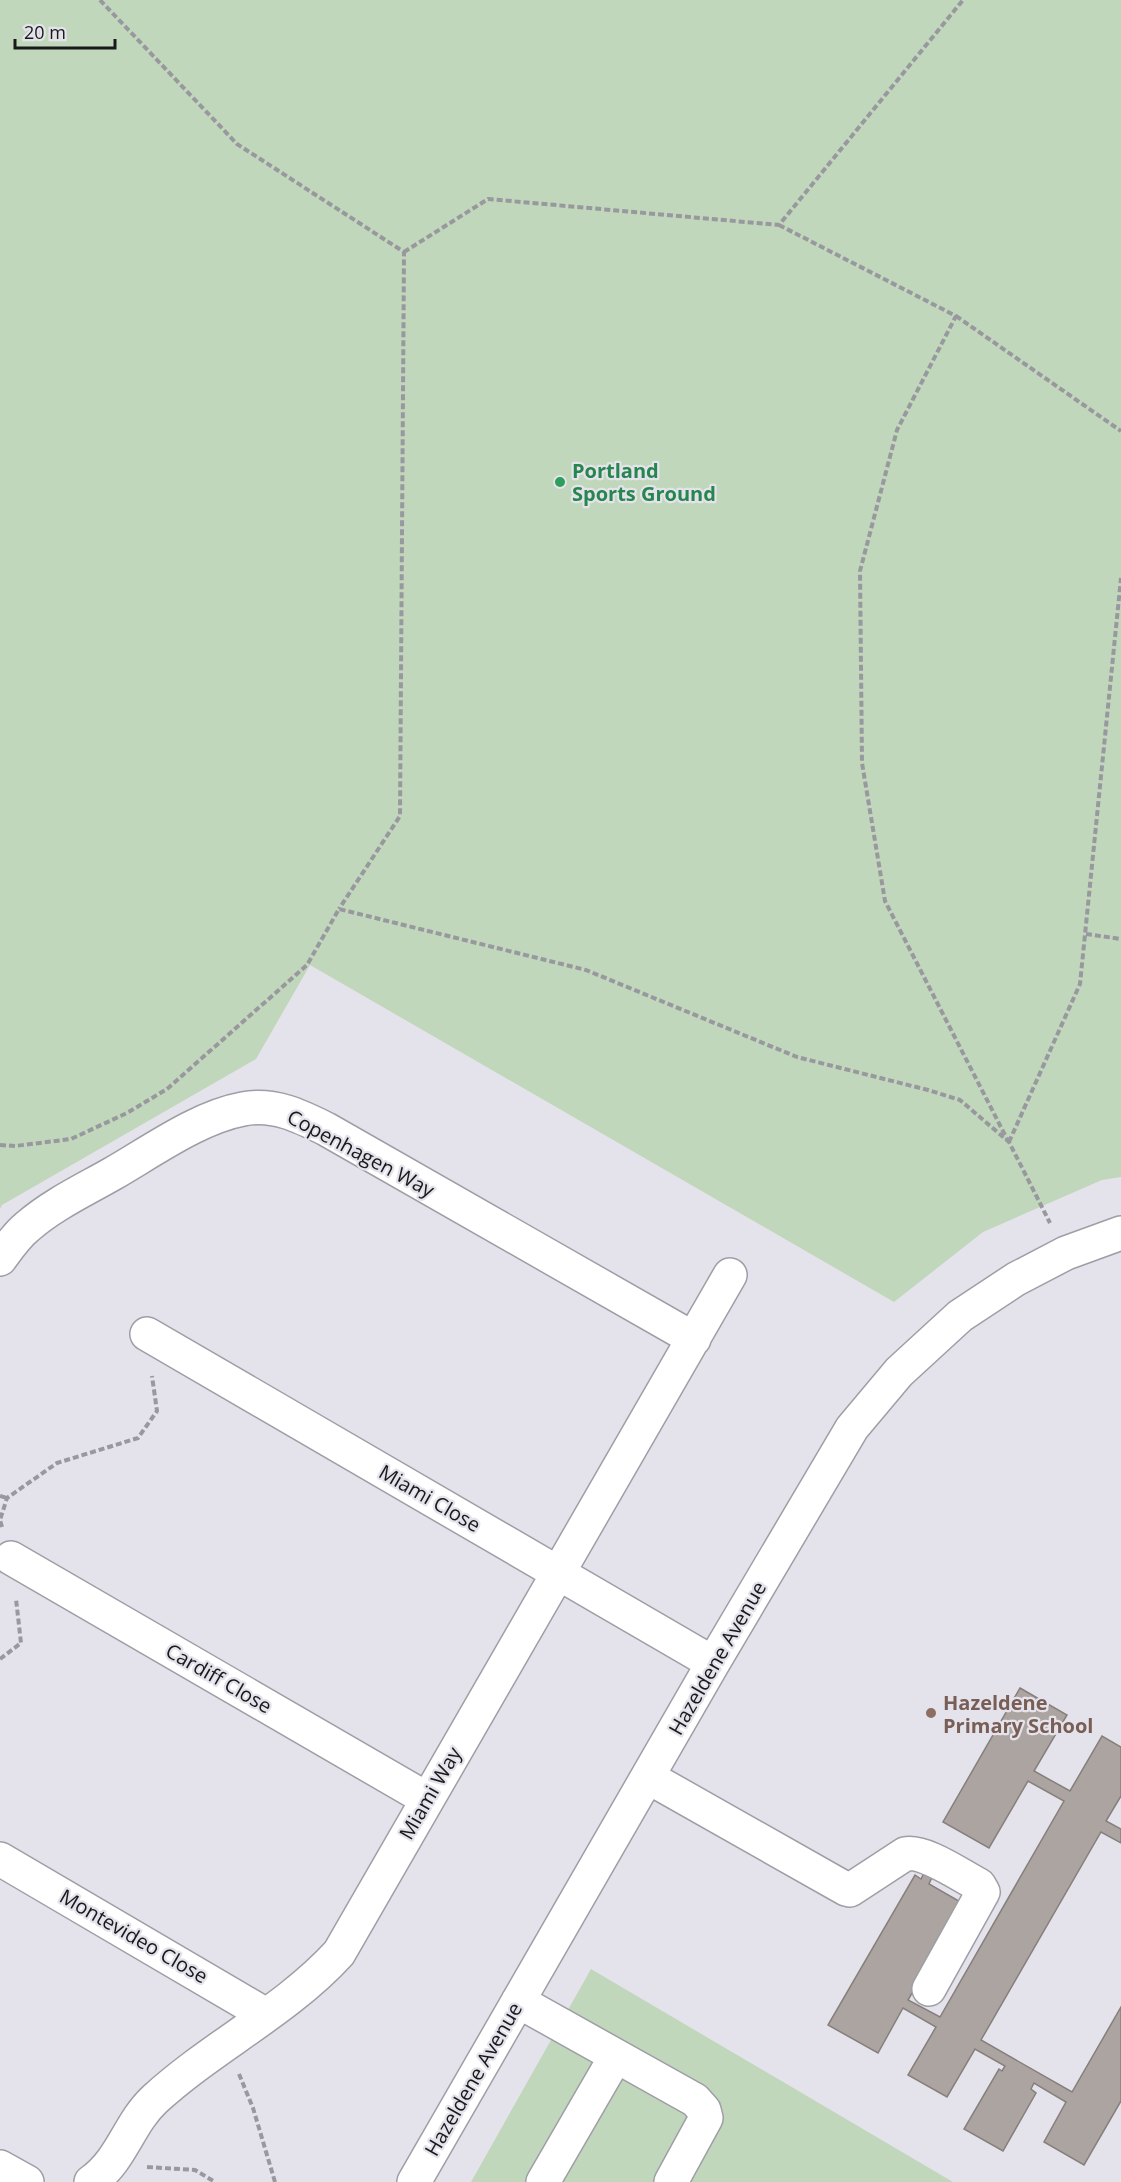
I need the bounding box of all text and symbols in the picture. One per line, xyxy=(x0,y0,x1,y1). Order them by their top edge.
scale bar xyxy=(15,12,116,50)
text: 20 m xyxy=(24,20,66,44)
place label: Portland Sports Ground xyxy=(572,457,716,507)
marker: Portland Sports Ground xyxy=(553,475,567,489)
street label: Copenhagen Way xyxy=(283,1103,440,1204)
street label: Miami Close xyxy=(374,1458,486,1538)
street label: Hazeldene Avenue xyxy=(662,1576,772,1740)
street label: Cardiff Close xyxy=(161,1637,277,1719)
place label: Hazeldene Primary School xyxy=(943,1689,1093,1739)
marker: Hazeldene Primary School xyxy=(924,1706,938,1720)
street label: Miami Way xyxy=(393,1741,468,1844)
street label: Montevideo Close xyxy=(55,1883,213,1989)
street label: Hazeldene Avenue xyxy=(418,1997,528,2161)

